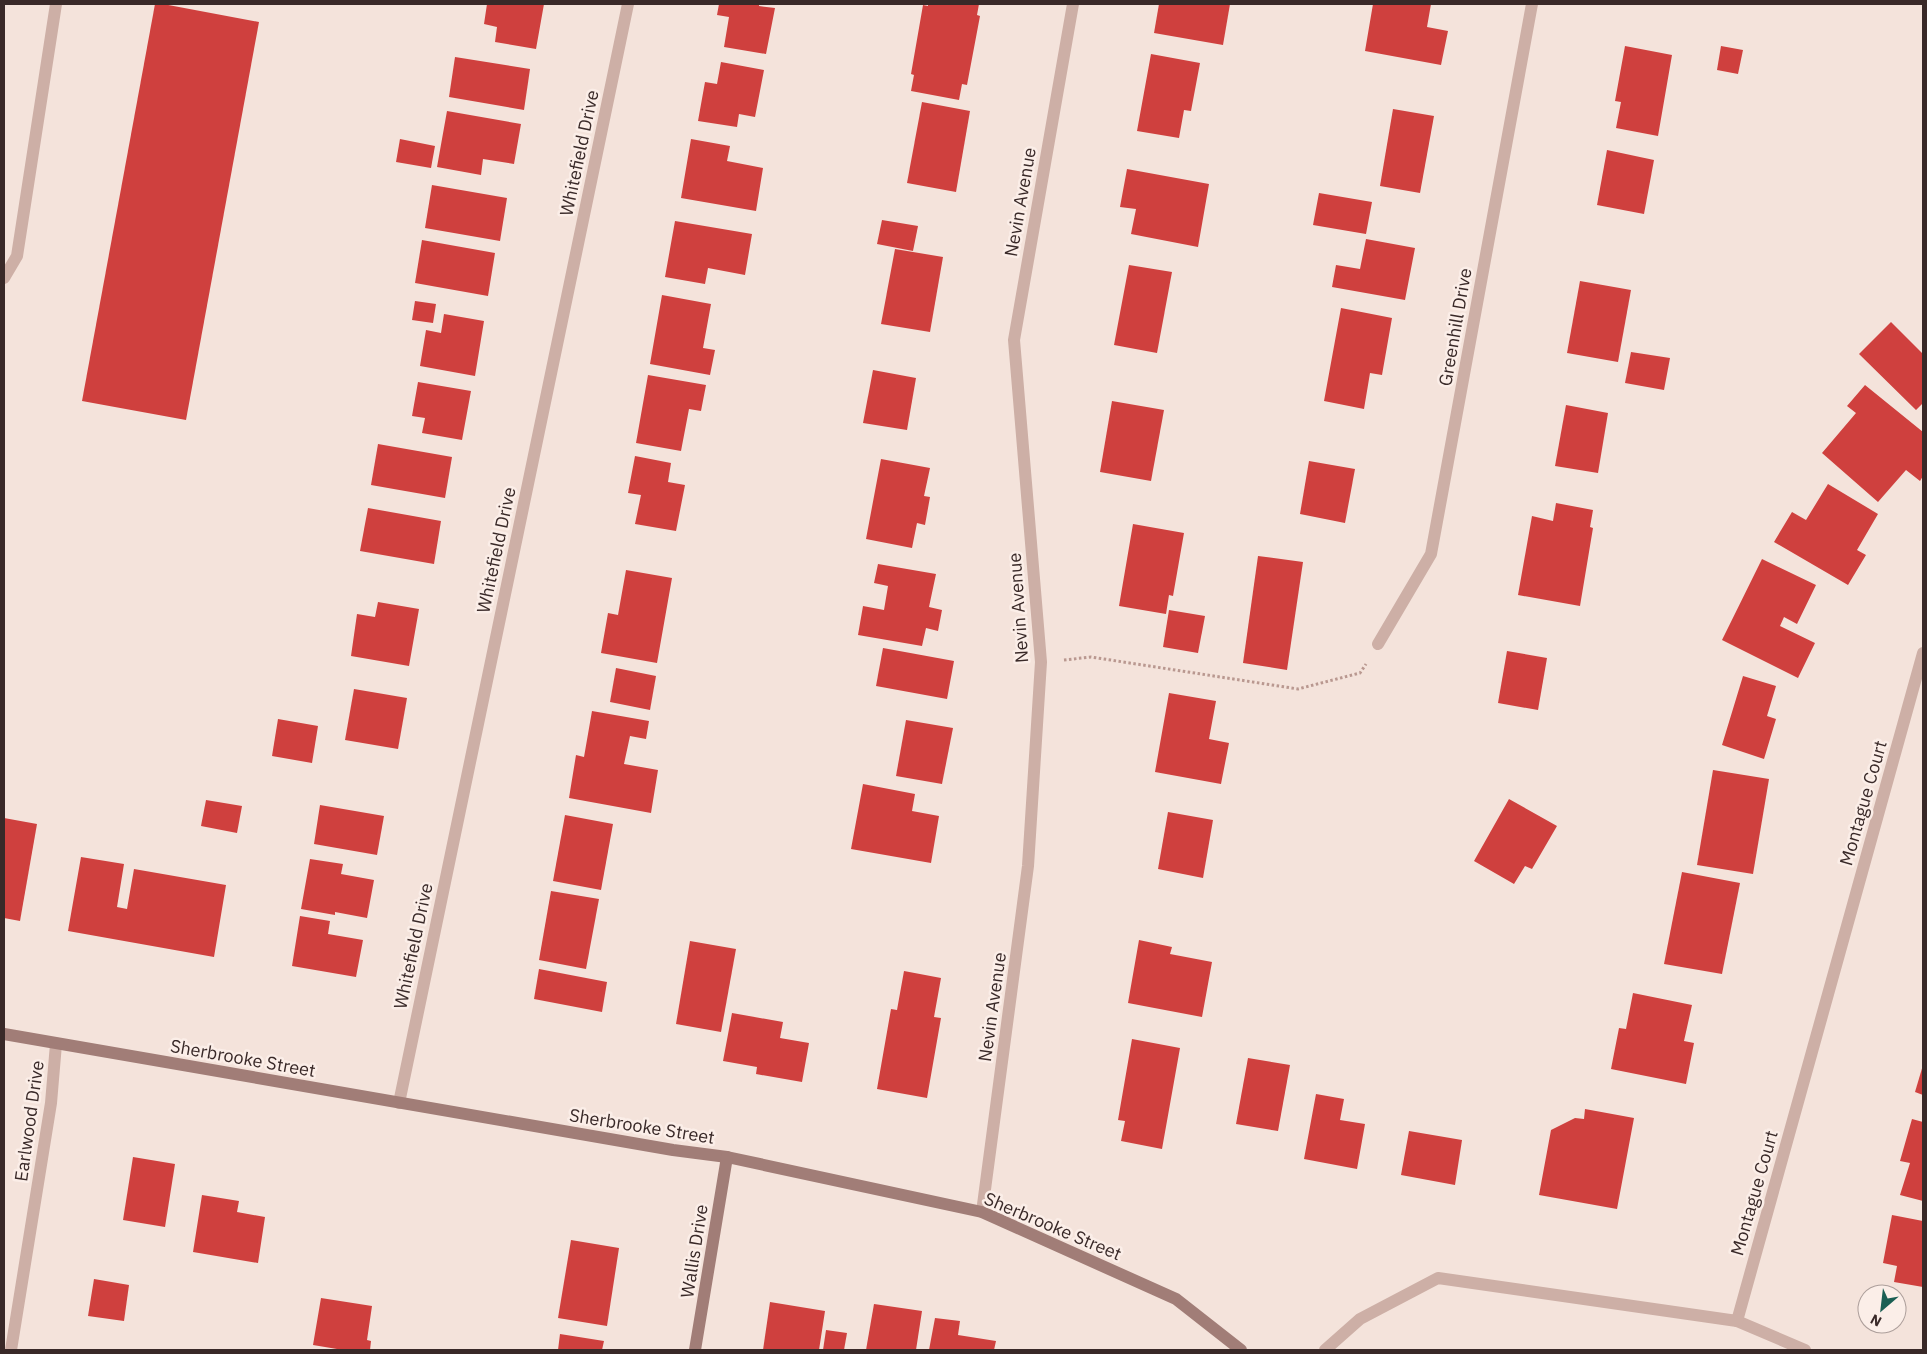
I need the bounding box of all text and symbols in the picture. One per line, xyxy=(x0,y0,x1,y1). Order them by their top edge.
street label: Whitefield Drive xyxy=(554,88,604,218)
street label: Nevin Avenue xyxy=(999,146,1041,258)
street label: Greenhill Drive xyxy=(1433,266,1477,388)
street label: Whitefield Drive xyxy=(471,485,521,615)
street label: Nevin Avenue xyxy=(1003,552,1033,664)
street label: Montague Court xyxy=(1834,738,1892,868)
street label: Whitefield Drive xyxy=(388,881,438,1011)
street label: Nevin Avenue xyxy=(973,951,1011,1063)
street label: Sherbrooke Street xyxy=(169,1034,317,1082)
street label: Earlwood Drive xyxy=(9,1059,49,1183)
street label: Sherbrooke Street xyxy=(568,1103,716,1149)
street label: Montague Court xyxy=(1725,1128,1783,1258)
street label: Sherbrooke Street xyxy=(981,1187,1125,1265)
street label: Wallis Drive xyxy=(675,1202,713,1299)
north arrow xyxy=(1857,1284,1907,1334)
text: N xyxy=(1867,1310,1885,1331)

